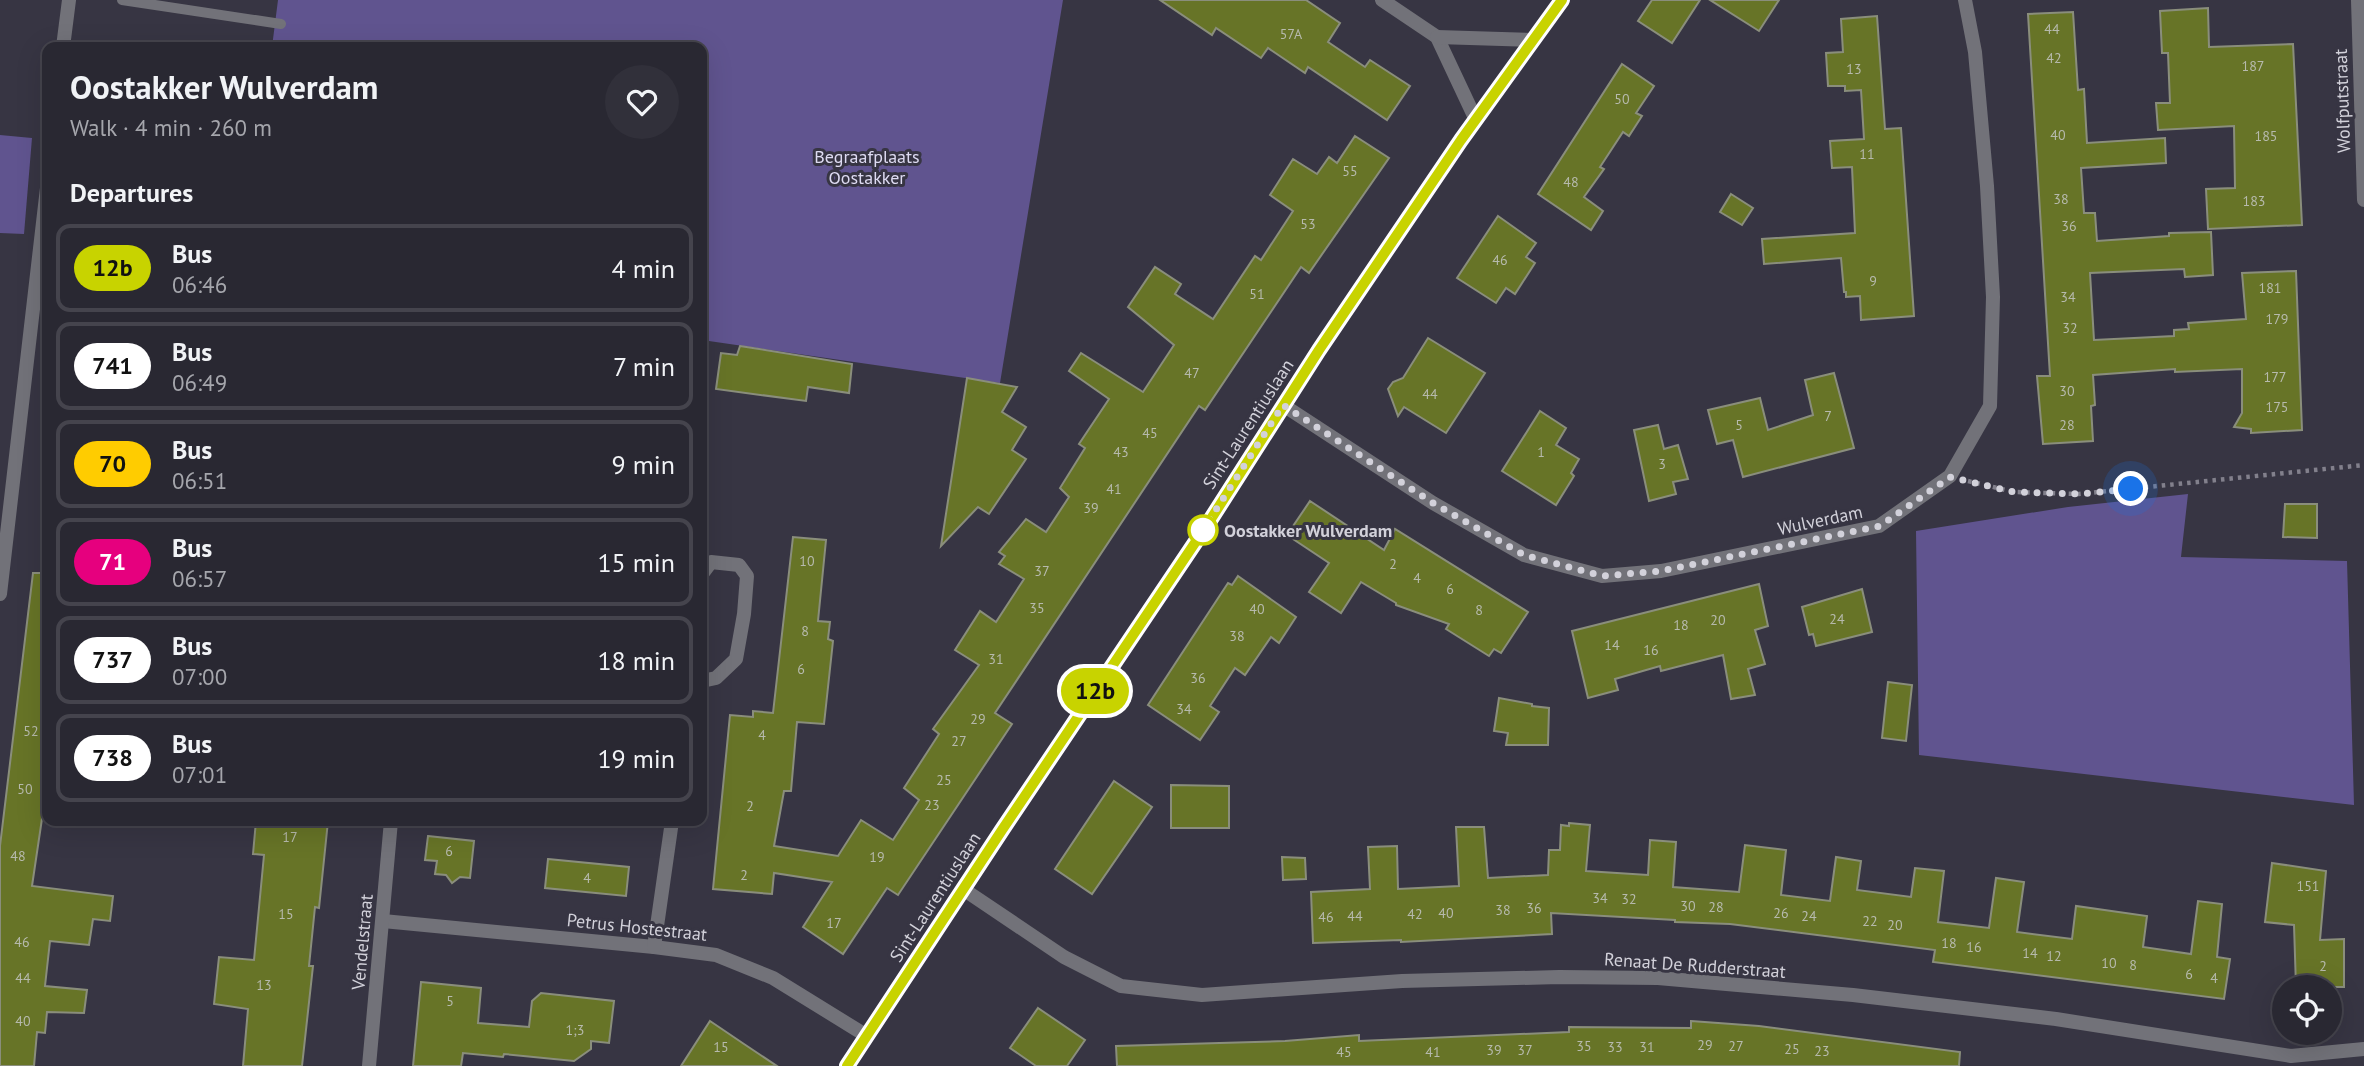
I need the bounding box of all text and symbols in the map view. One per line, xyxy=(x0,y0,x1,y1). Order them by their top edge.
house number: 44 xyxy=(2044,20,2060,38)
house number: 57A xyxy=(1280,25,1303,43)
house number: 42 xyxy=(2046,49,2062,67)
street label: Wolfputstraat xyxy=(2329,49,2355,153)
house number: 187 xyxy=(2242,57,2264,75)
house number: 13 xyxy=(1846,60,1862,78)
text: Oostakker Wulverdam xyxy=(70,65,378,108)
button: heart xyxy=(605,65,679,139)
house number: 50 xyxy=(1614,90,1630,108)
text: Walk · 4 min · 260 m xyxy=(70,113,272,142)
house number: 40 xyxy=(2050,126,2066,144)
house number: 185 xyxy=(2255,127,2277,145)
park label: Begraafplaats Oostakker xyxy=(814,145,920,189)
house number: 11 xyxy=(1859,145,1875,163)
house number: 55 xyxy=(1342,162,1358,180)
house number: 48 xyxy=(1563,173,1579,191)
text: Departures xyxy=(70,176,193,209)
house number: 38 xyxy=(2053,190,2069,208)
house number: 183 xyxy=(2243,192,2265,210)
house number: 53 xyxy=(1300,215,1316,233)
house number: 36 xyxy=(2061,217,2077,235)
text: Bus xyxy=(172,237,212,270)
house number: 46 xyxy=(1492,251,1508,269)
text: 12b xyxy=(92,252,133,283)
text: 4 min xyxy=(612,252,675,285)
text: 06:46 xyxy=(172,270,227,299)
house number: 9 xyxy=(1869,272,1877,290)
house number: 181 xyxy=(2259,279,2281,297)
house number: 51 xyxy=(1249,285,1265,303)
house number: 34 xyxy=(2060,288,2076,306)
house number: 179 xyxy=(2266,310,2288,328)
house number: 32 xyxy=(2062,319,2078,337)
text: Bus xyxy=(172,335,212,368)
text: 741 xyxy=(92,350,133,381)
text: 7 min xyxy=(613,350,675,383)
street label: Sint-Laurentiuslaan xyxy=(1197,355,1299,493)
house number: 47 xyxy=(1184,364,1200,382)
text: 06:49 xyxy=(172,368,227,397)
house number: 177 xyxy=(2264,368,2286,386)
house number: 30 xyxy=(2059,382,2075,400)
house number: 44 xyxy=(1422,385,1438,403)
house number: 175 xyxy=(2266,398,2288,416)
house number: 7 xyxy=(1824,407,1832,425)
house number: 5 xyxy=(1735,416,1743,434)
house number: 28 xyxy=(2059,416,2075,434)
house number: 45 xyxy=(1142,424,1158,442)
text: Bus xyxy=(172,433,212,466)
house number: 43 xyxy=(1113,443,1129,461)
house number: 1 xyxy=(1537,443,1545,461)
text: 70 xyxy=(99,448,126,479)
text: 9 min xyxy=(612,448,675,481)
house number: 3 xyxy=(1658,455,1666,473)
text: 06:51 xyxy=(172,466,227,495)
your location xyxy=(2113,471,2148,506)
house number: 41 xyxy=(1106,480,1122,498)
house number: 39 xyxy=(1083,499,1099,517)
street label: Wulverdam xyxy=(1776,500,1864,540)
marker: Oostakker Wulverdam xyxy=(1188,515,1218,545)
place label: Oostakker Wulverdam xyxy=(1224,519,1392,542)
text: Bus xyxy=(172,531,212,564)
text: 71 xyxy=(99,546,126,577)
text: 15 min xyxy=(597,546,675,579)
house number: 10 xyxy=(799,552,815,570)
house number: 2 xyxy=(1389,555,1397,573)
house number: 37 xyxy=(1034,562,1050,580)
text: 06:57 xyxy=(172,564,227,593)
house number: 4 xyxy=(1413,569,1421,587)
house number: 6 xyxy=(1446,580,1454,598)
house number: 35 xyxy=(1029,599,1045,617)
house number: 40 xyxy=(1249,600,1265,618)
house number: 8 xyxy=(1475,601,1483,619)
house number: 24 xyxy=(1829,610,1845,628)
house number: 20 xyxy=(1710,611,1726,629)
house number: 18 xyxy=(1673,616,1689,634)
house number: 8 xyxy=(801,622,809,640)
house number: 38 xyxy=(1229,627,1245,645)
text: Bus xyxy=(172,629,212,662)
house number: 14 xyxy=(1604,636,1620,654)
house number: 16 xyxy=(1643,641,1659,659)
text: 737 xyxy=(92,644,133,675)
text: 18 min xyxy=(597,644,675,677)
house number: 31 xyxy=(988,650,1004,668)
house number: 6 xyxy=(797,660,805,678)
text: 07:00 xyxy=(172,662,227,691)
line badge: 12b xyxy=(1055,668,1135,714)
house number: 36 xyxy=(1190,669,1206,687)
text: 12b xyxy=(1075,675,1115,706)
house number: 34 xyxy=(1176,700,1192,718)
house number: 29 xyxy=(970,710,986,728)
house number: 52 xyxy=(23,722,39,740)
house number: 4 xyxy=(758,726,766,744)
text: Bus xyxy=(172,727,212,760)
house number: 27 xyxy=(951,732,967,750)
text: 738 xyxy=(92,742,133,773)
text: 19 min xyxy=(597,742,675,775)
text: 07:01 xyxy=(172,760,227,789)
house number: 25 xyxy=(936,771,952,789)
house number: 50 xyxy=(17,780,33,798)
house number: 23 xyxy=(924,796,940,814)
house number: 2 xyxy=(746,797,754,815)
house number: 17 xyxy=(282,828,298,846)
street label: Sint-Laurentiuslaan xyxy=(884,828,986,966)
house number: 6 xyxy=(445,842,453,860)
house number: 48 xyxy=(10,847,26,865)
house number: 19 xyxy=(869,848,885,866)
house number: 2 xyxy=(740,866,748,884)
house number: 4 xyxy=(583,869,591,887)
house number: 151 xyxy=(2297,877,2319,895)
house number: 34 xyxy=(1592,889,1608,907)
house number: 32 xyxy=(1621,890,1637,908)
street label: Vendelstraat xyxy=(346,893,378,992)
house number: 30 xyxy=(1680,897,1696,915)
house number: 28 xyxy=(1708,898,1724,916)
house number: 36 xyxy=(1526,899,1542,917)
house number: 38 xyxy=(1495,901,1511,919)
house number: 40 xyxy=(1438,904,1454,922)
house number: 26 xyxy=(1773,904,1789,922)
house number: 15 xyxy=(278,905,294,923)
house number: 42 xyxy=(1407,905,1423,923)
house number: 44 xyxy=(1347,907,1363,925)
house number: 24 xyxy=(1801,907,1817,925)
street label: Petrus Hostestraat xyxy=(566,908,708,946)
house number: 46 xyxy=(1318,908,1334,926)
house number: 22 xyxy=(1862,912,1878,930)
house number: 17 xyxy=(826,914,842,932)
house number: 20 xyxy=(1887,916,1903,934)
house number: 46 xyxy=(14,933,30,951)
house number: 18 xyxy=(1941,934,1957,952)
house number: 16 xyxy=(1966,938,1982,956)
house number: 14 xyxy=(2022,944,2038,962)
street label: Renaat De Rudderstraat xyxy=(1603,947,1787,983)
house number: 12 xyxy=(2046,947,2062,965)
house number: 10 xyxy=(2101,954,2117,972)
house number: 8 xyxy=(2129,956,2137,974)
house number: 2 xyxy=(2319,957,2327,975)
house number: 6 xyxy=(2185,965,2193,983)
house number: 44 xyxy=(15,969,31,987)
house number: 4 xyxy=(2210,969,2218,987)
map controls xyxy=(2272,975,2342,1045)
button: locate xyxy=(2272,975,2342,1045)
house number: 13 xyxy=(256,976,272,994)
house number: 5 xyxy=(446,992,454,1010)
house number: 40 xyxy=(15,1012,31,1030)
house number: 1;3 xyxy=(566,1021,584,1039)
house number: 29 xyxy=(1697,1036,1713,1054)
house number: 35 xyxy=(1576,1037,1592,1055)
house number: 27 xyxy=(1728,1037,1744,1055)
house number: 15 xyxy=(713,1038,729,1056)
house number: 33 xyxy=(1607,1038,1623,1056)
house number: 31 xyxy=(1639,1038,1655,1056)
house number: 25 xyxy=(1784,1040,1800,1058)
house number: 39 xyxy=(1486,1041,1502,1059)
house number: 37 xyxy=(1517,1041,1533,1059)
house number: 23 xyxy=(1814,1042,1830,1060)
house number: 45 xyxy=(1336,1043,1352,1061)
house number: 41 xyxy=(1425,1043,1441,1061)

